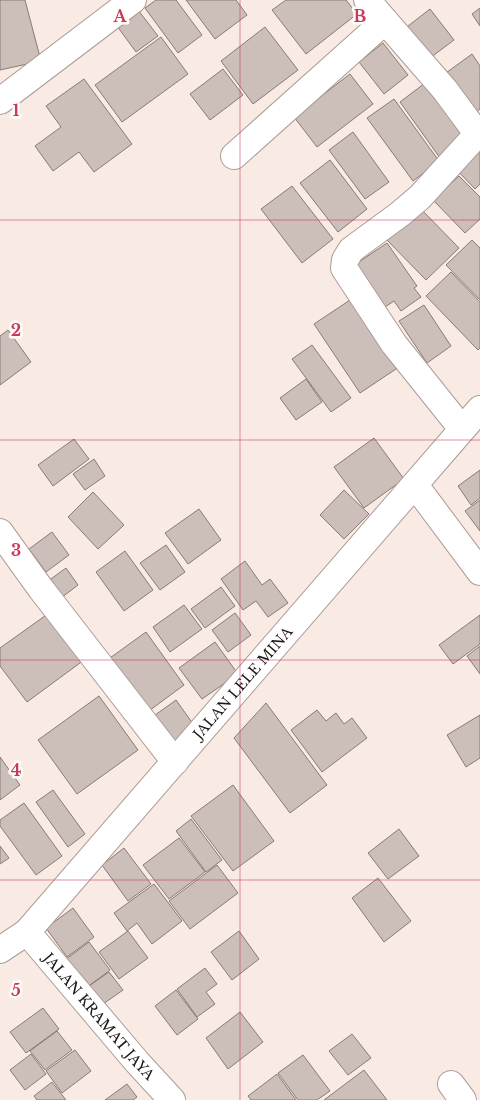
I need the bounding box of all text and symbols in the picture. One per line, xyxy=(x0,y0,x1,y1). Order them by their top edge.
text: A xyxy=(113,6,128,26)
text: B xyxy=(354,6,367,26)
text: 1 xyxy=(13,100,20,120)
text: 2 xyxy=(11,320,21,340)
text: 3 xyxy=(11,540,21,560)
street label: JALAN LELE MINA xyxy=(188,623,296,744)
text: 4 xyxy=(11,760,21,780)
street label: JALAN KRAMAT JAYA xyxy=(38,948,158,1084)
text: 5 xyxy=(11,980,21,1000)

